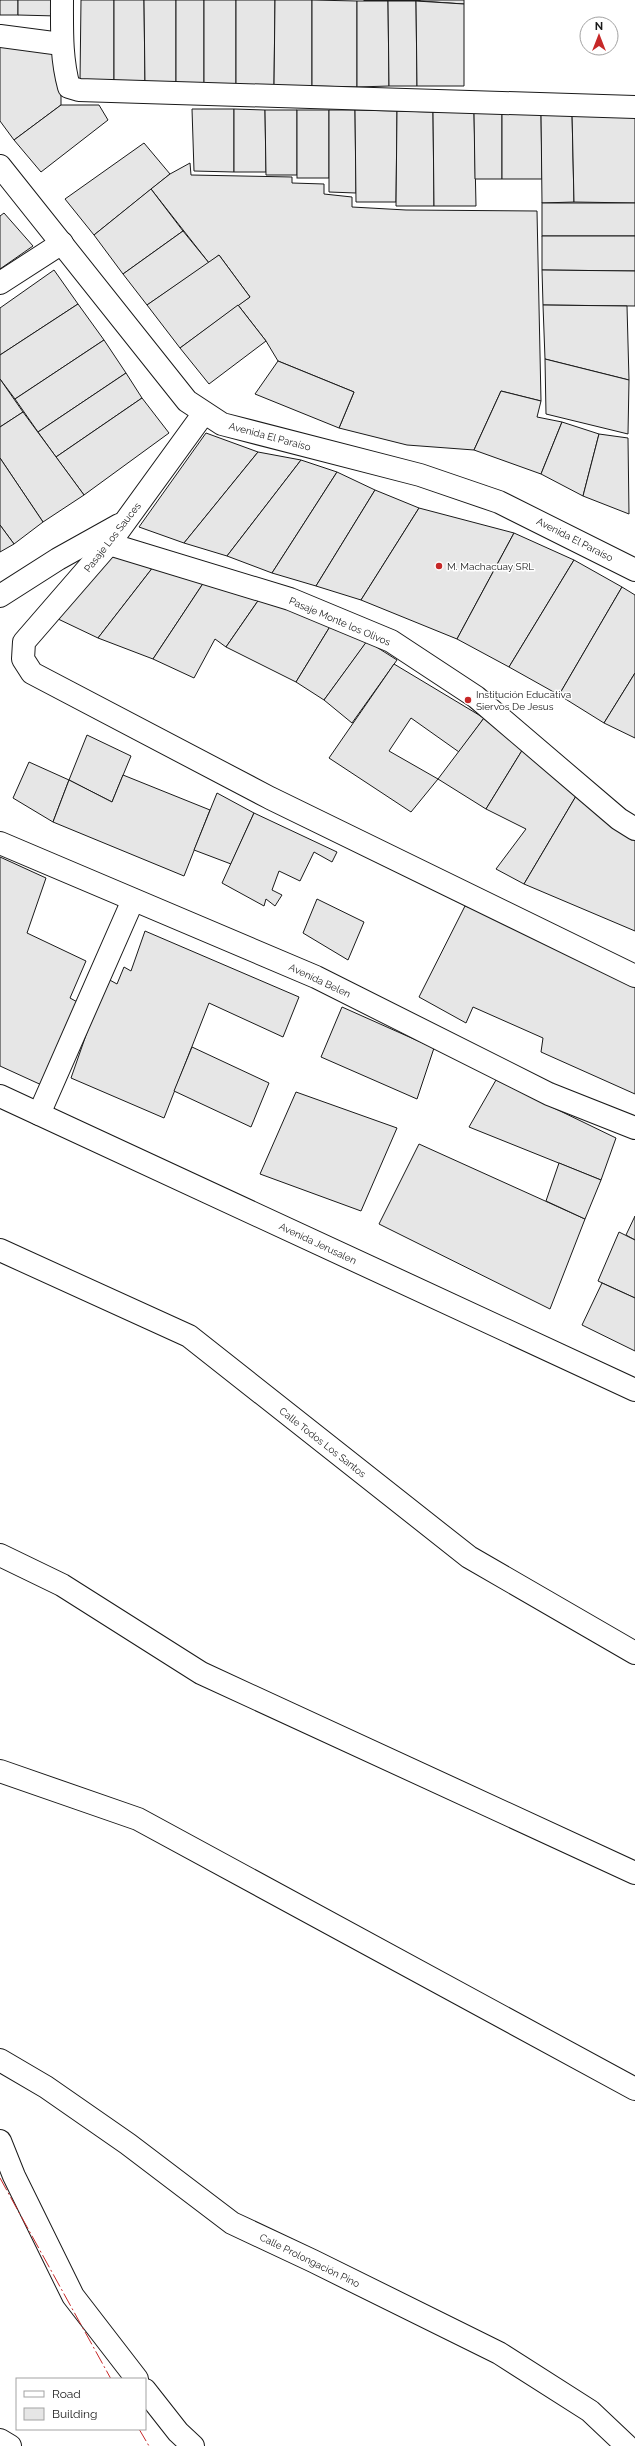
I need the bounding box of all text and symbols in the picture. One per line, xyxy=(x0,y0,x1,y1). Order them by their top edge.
north arrow xyxy=(579,16,619,56)
text: N xyxy=(595,20,603,33)
street label: Avenida El Paraíso xyxy=(228,420,312,453)
street label: Pasaje Los Sauces xyxy=(82,500,143,574)
street label: Avenida El Paraíso xyxy=(535,515,615,563)
marker: M. Machacuay SRL xyxy=(434,561,444,571)
place label: M. Machacuay SRL xyxy=(447,561,534,572)
street label: Pasaje Monte los Olivos xyxy=(287,595,392,648)
place label: Institución Educativa Siervos De Jesus xyxy=(476,689,571,712)
marker: Institución Educativa Siervos De Jesus xyxy=(463,695,473,705)
street label: Avenida Belen xyxy=(287,961,352,1000)
street label: Avenida Jerusalen xyxy=(277,1221,358,1266)
street label: Calle Todos Los Santos xyxy=(277,1405,368,1480)
street label: Calle Prolongación Pino xyxy=(258,2231,362,2290)
legend xyxy=(16,2378,146,2430)
text: Road xyxy=(52,2387,81,2401)
text: Building xyxy=(52,2407,98,2421)

